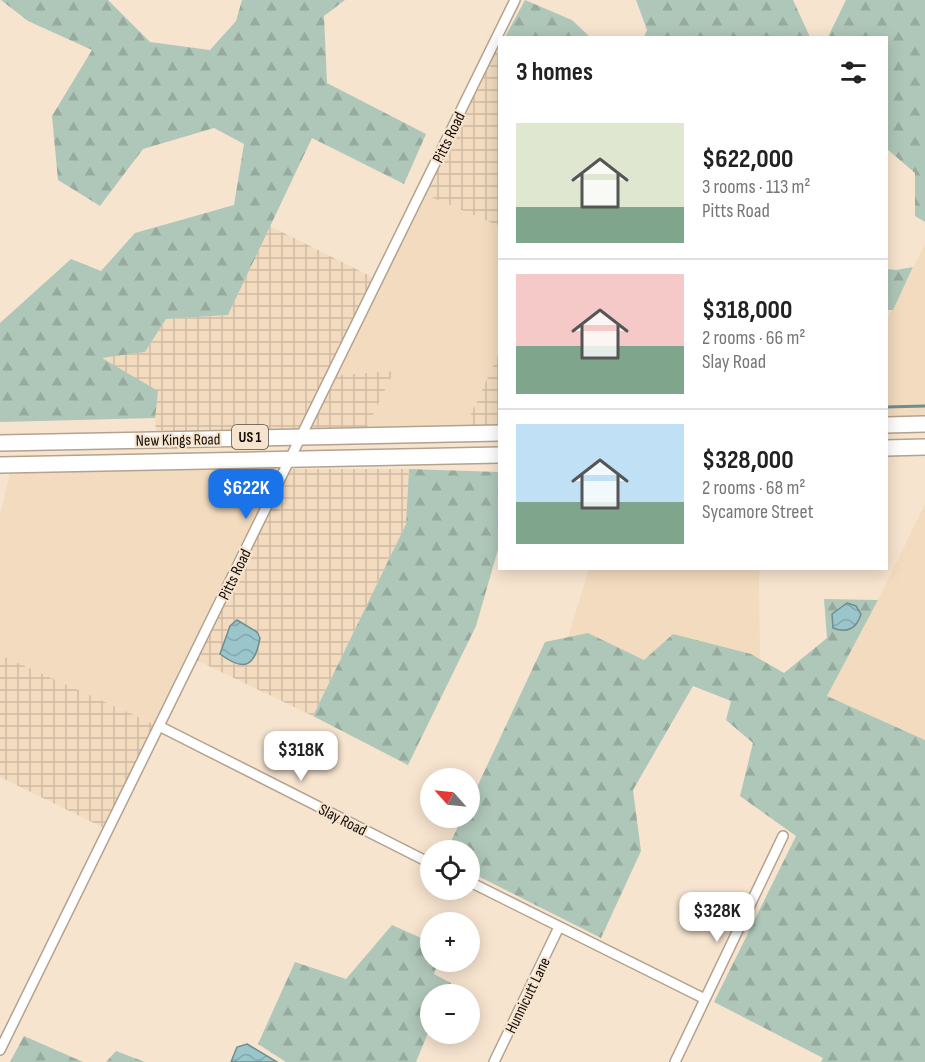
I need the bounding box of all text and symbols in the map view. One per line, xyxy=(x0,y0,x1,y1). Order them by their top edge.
icon: filters xyxy=(837,56,870,89)
text: 3 homes xyxy=(516,57,593,88)
street label: Pitts Road xyxy=(429,109,470,166)
text: $622,000 xyxy=(702,144,793,175)
icon: home xyxy=(564,147,636,219)
text: 3 rooms · 113 m² xyxy=(702,175,811,199)
text: Pitts Road xyxy=(702,199,770,223)
text: $318,000 xyxy=(702,295,792,326)
icon: home xyxy=(564,298,636,370)
text: 2 rooms · 66 m² xyxy=(702,326,806,350)
text: Slay Road xyxy=(702,350,766,374)
road number: US 1 xyxy=(232,425,268,449)
street label: New Kings Road xyxy=(136,430,220,451)
text: $328,000 xyxy=(702,445,794,476)
icon: home xyxy=(564,448,636,520)
pin: $622K xyxy=(204,469,288,520)
text: $622K xyxy=(222,476,270,500)
text: 2 rooms · 68 m² xyxy=(702,476,806,500)
text: Sycamore Street xyxy=(702,500,813,524)
street label: Pitts Road xyxy=(215,546,256,603)
pin: $318K xyxy=(259,731,343,782)
text: $318K xyxy=(278,738,324,762)
north arrow xyxy=(420,768,480,828)
map controls xyxy=(420,768,480,1044)
street label: Slay Road xyxy=(315,800,369,840)
button: locate xyxy=(420,840,480,900)
pin: $328K xyxy=(675,892,759,943)
text: $328K xyxy=(693,899,741,923)
button: + xyxy=(420,912,480,972)
street label: Hunnicutt Lane xyxy=(502,955,555,1037)
button: − xyxy=(420,984,480,1044)

